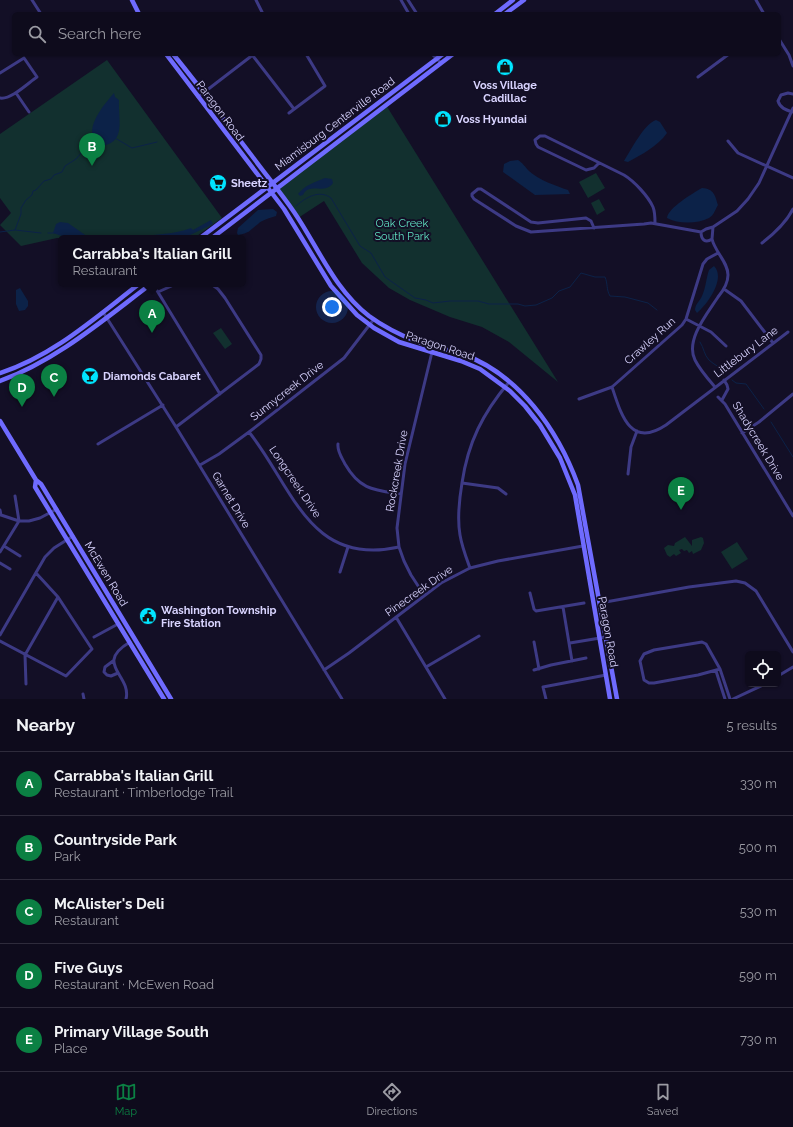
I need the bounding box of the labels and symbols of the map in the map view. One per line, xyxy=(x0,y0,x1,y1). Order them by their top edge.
shop icon: Voss Village Cadillac xyxy=(495,57,515,77)
street label: Miamisburg Centerville Road xyxy=(273,75,398,173)
street label: Paragon Road xyxy=(193,79,247,144)
place label: Voss Village Cadillac xyxy=(473,79,537,105)
shop icon: Voss Hyundai xyxy=(433,109,453,129)
place label: Voss Hyundai xyxy=(456,113,527,126)
pin: B xyxy=(79,133,105,166)
supermarket icon: Sheetz xyxy=(208,173,228,193)
place label: Sheetz xyxy=(231,177,268,190)
park label: Oak Creek South Park xyxy=(374,217,430,243)
your location xyxy=(322,297,342,317)
pin: A xyxy=(139,300,165,333)
street label: Crawley Run xyxy=(622,315,678,367)
street label: Littlebury Lane xyxy=(712,323,781,380)
street label: Paragon Road xyxy=(404,329,476,363)
street label: Sunnycreek Drive xyxy=(248,358,327,424)
pin: C xyxy=(41,364,67,397)
bar icon: Diamonds Cabaret xyxy=(80,366,100,386)
place label: Diamonds Cabaret xyxy=(103,370,202,383)
pin: D xyxy=(9,374,35,407)
street label: Shadycreek Drive xyxy=(729,399,787,483)
street label: Rockcreek Drive xyxy=(383,429,411,513)
street label: Longcreek Drive xyxy=(266,444,324,521)
street label: Garnet Drive xyxy=(209,470,253,531)
pin: E xyxy=(668,477,694,510)
street label: McEwen Road xyxy=(82,539,130,609)
street label: Pinecreek Drive xyxy=(383,563,456,619)
street label: Paragon Road xyxy=(595,596,621,669)
place label: Washington Township Fire Station xyxy=(161,604,276,630)
public building icon: Washington Township Fire Station xyxy=(138,606,158,626)

